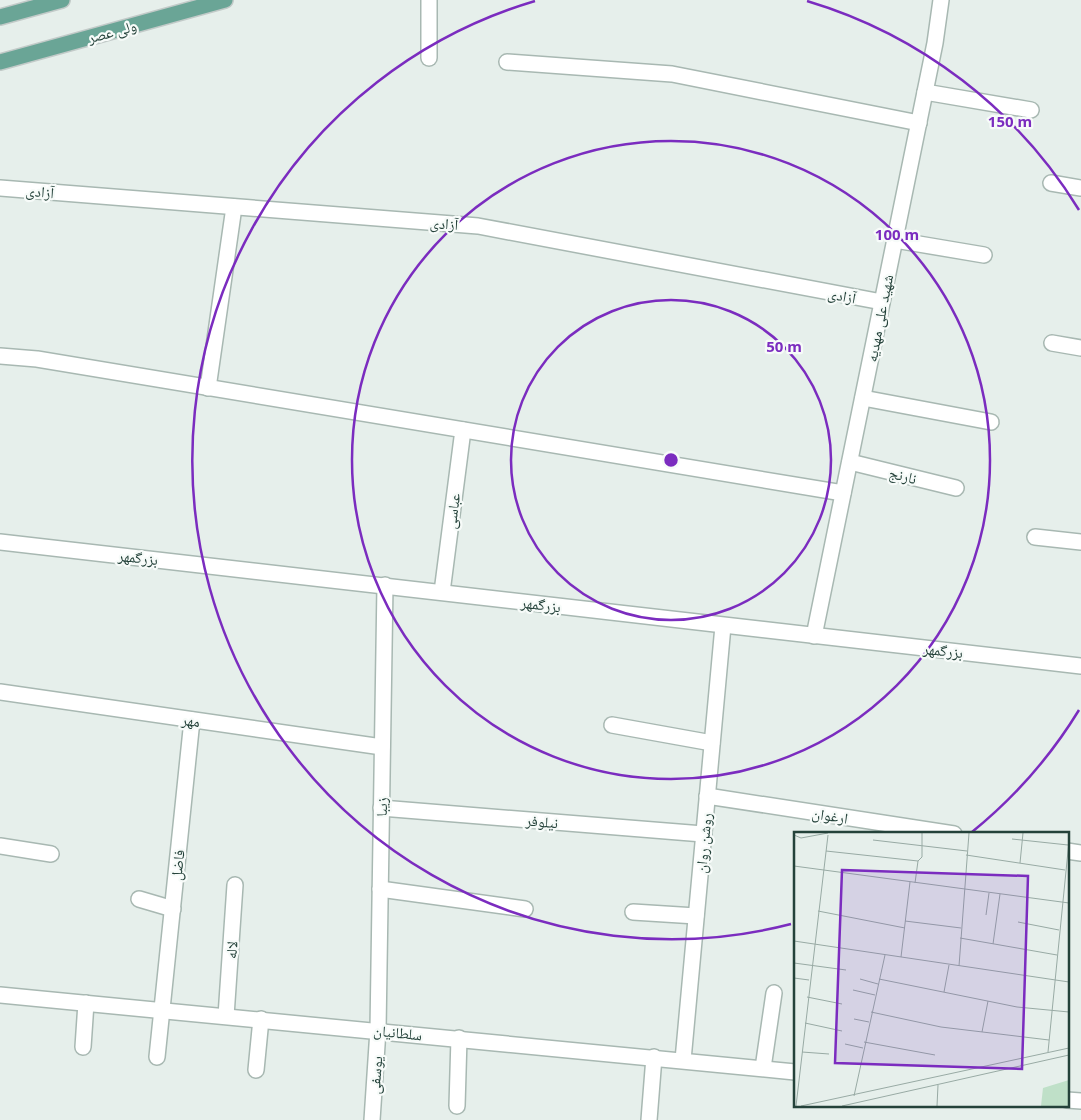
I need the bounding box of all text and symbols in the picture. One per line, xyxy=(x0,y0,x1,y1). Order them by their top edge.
street label: ولی عصر xyxy=(84,15,139,48)
text: 150 m xyxy=(988,111,1032,131)
street label: آزادی xyxy=(25,180,56,203)
street label: آزادی xyxy=(429,212,460,235)
text: 100 m xyxy=(875,224,919,244)
street label: شهید علی مهدیه xyxy=(861,272,898,364)
street label: آزادی xyxy=(826,282,859,309)
text: 50 m xyxy=(766,336,802,356)
centre of rings xyxy=(662,451,680,469)
street label: نارنج xyxy=(887,462,919,489)
street label: عباسی xyxy=(440,492,465,530)
street label: بزرگمهر xyxy=(116,545,159,569)
street label: بزرگمهر xyxy=(519,592,562,616)
street label: بزرگمهر xyxy=(921,638,964,662)
street label: مهر xyxy=(179,709,202,731)
street label: زیبا xyxy=(371,797,391,817)
street label: ارغوان xyxy=(810,802,850,829)
street label: نیلوفر xyxy=(524,810,559,832)
street label: روشن روان xyxy=(690,812,717,874)
inset map xyxy=(794,832,1068,1108)
street label: فاضل xyxy=(165,849,190,881)
street label: لاله xyxy=(220,940,242,960)
street label: سلطانیان xyxy=(373,1019,423,1046)
street label: یوسفی xyxy=(364,1055,387,1095)

